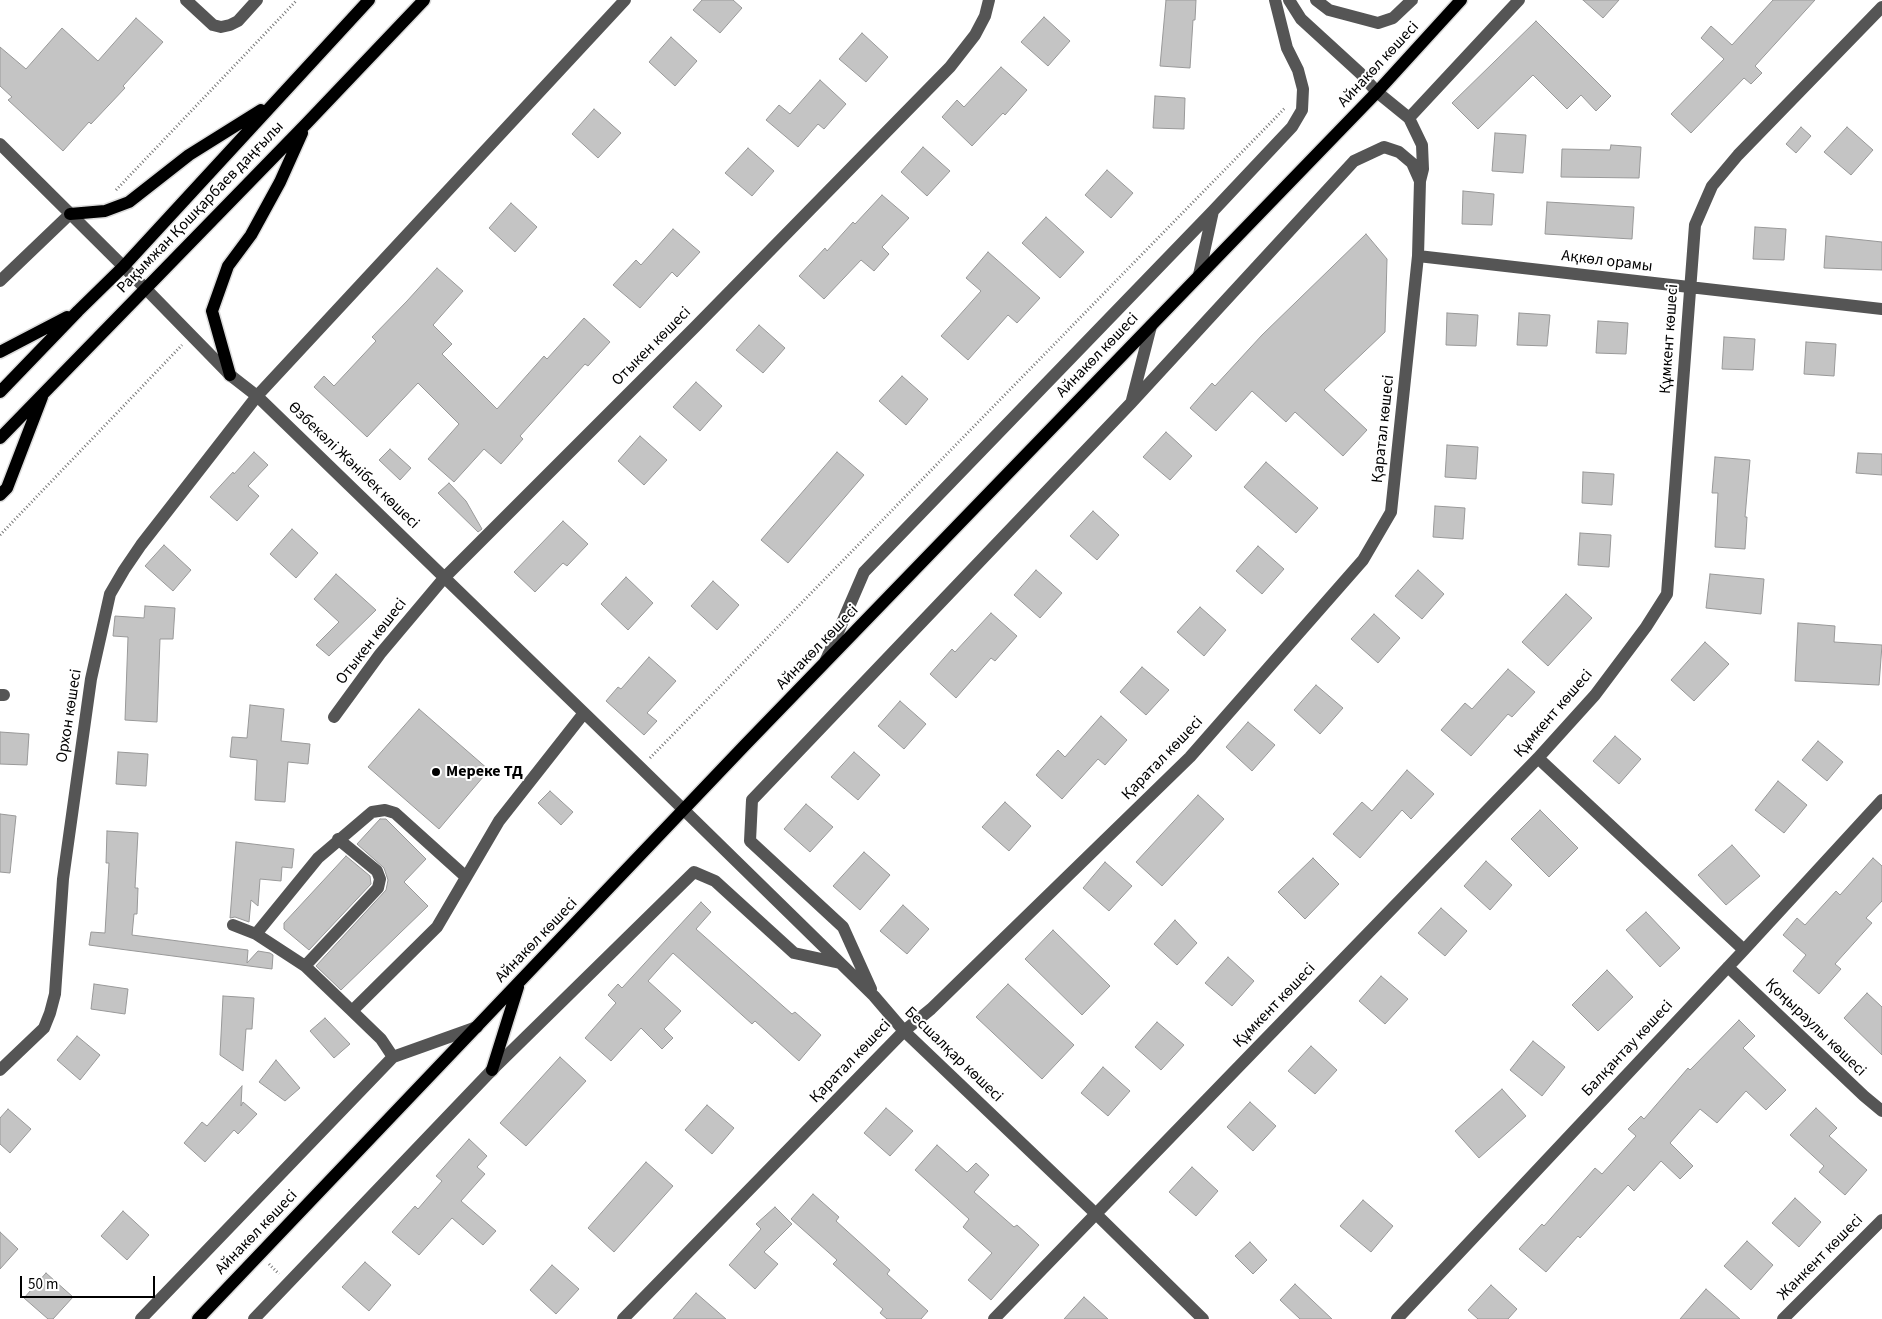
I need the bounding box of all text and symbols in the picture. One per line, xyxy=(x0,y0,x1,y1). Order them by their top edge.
street label: Айнакөл көшесі xyxy=(1334,18,1424,112)
street label: Рақымжан Қошқарбаев даңғылы xyxy=(114,118,288,298)
street label: Ақкөл орамы xyxy=(1560,247,1654,277)
street label: Құмкент көшесі xyxy=(1657,283,1683,395)
street label: Отыкен көшесі xyxy=(608,303,696,391)
street label: Айнакөл көшесі xyxy=(1053,310,1143,402)
street label: Қаратал көшесі xyxy=(1369,374,1399,484)
street label: Өзбекәлі Жәнібек көшесі xyxy=(283,398,423,534)
street label: Отыкен көшесі xyxy=(332,595,412,689)
street label: Айнакөл көшесі xyxy=(773,602,863,694)
street label: Құмкент көшесі xyxy=(1511,666,1597,762)
street label: Орхон көшесі xyxy=(53,668,87,764)
street label: Қаратал көшесі xyxy=(1118,713,1208,805)
place label: Мереке ТД xyxy=(446,762,523,782)
marker: Мереке ТД xyxy=(430,766,442,778)
street label: Айнакөл көшесі xyxy=(492,895,582,987)
street label: Құмкент көшесі xyxy=(1230,960,1320,1052)
street label: Қоңыраулы көшесі xyxy=(1761,975,1869,1081)
street label: Балқантау көшесі xyxy=(1578,997,1678,1101)
street label: Бесшалқар көшесі xyxy=(900,1003,1006,1107)
street label: Қаратал көшесі xyxy=(806,1016,896,1108)
street label: Айнакөл көшесі xyxy=(212,1187,302,1279)
street label: Жанкент көшесі xyxy=(1774,1211,1868,1305)
scale bar xyxy=(22,1266,158,1298)
text: 50 m xyxy=(28,1274,58,1295)

